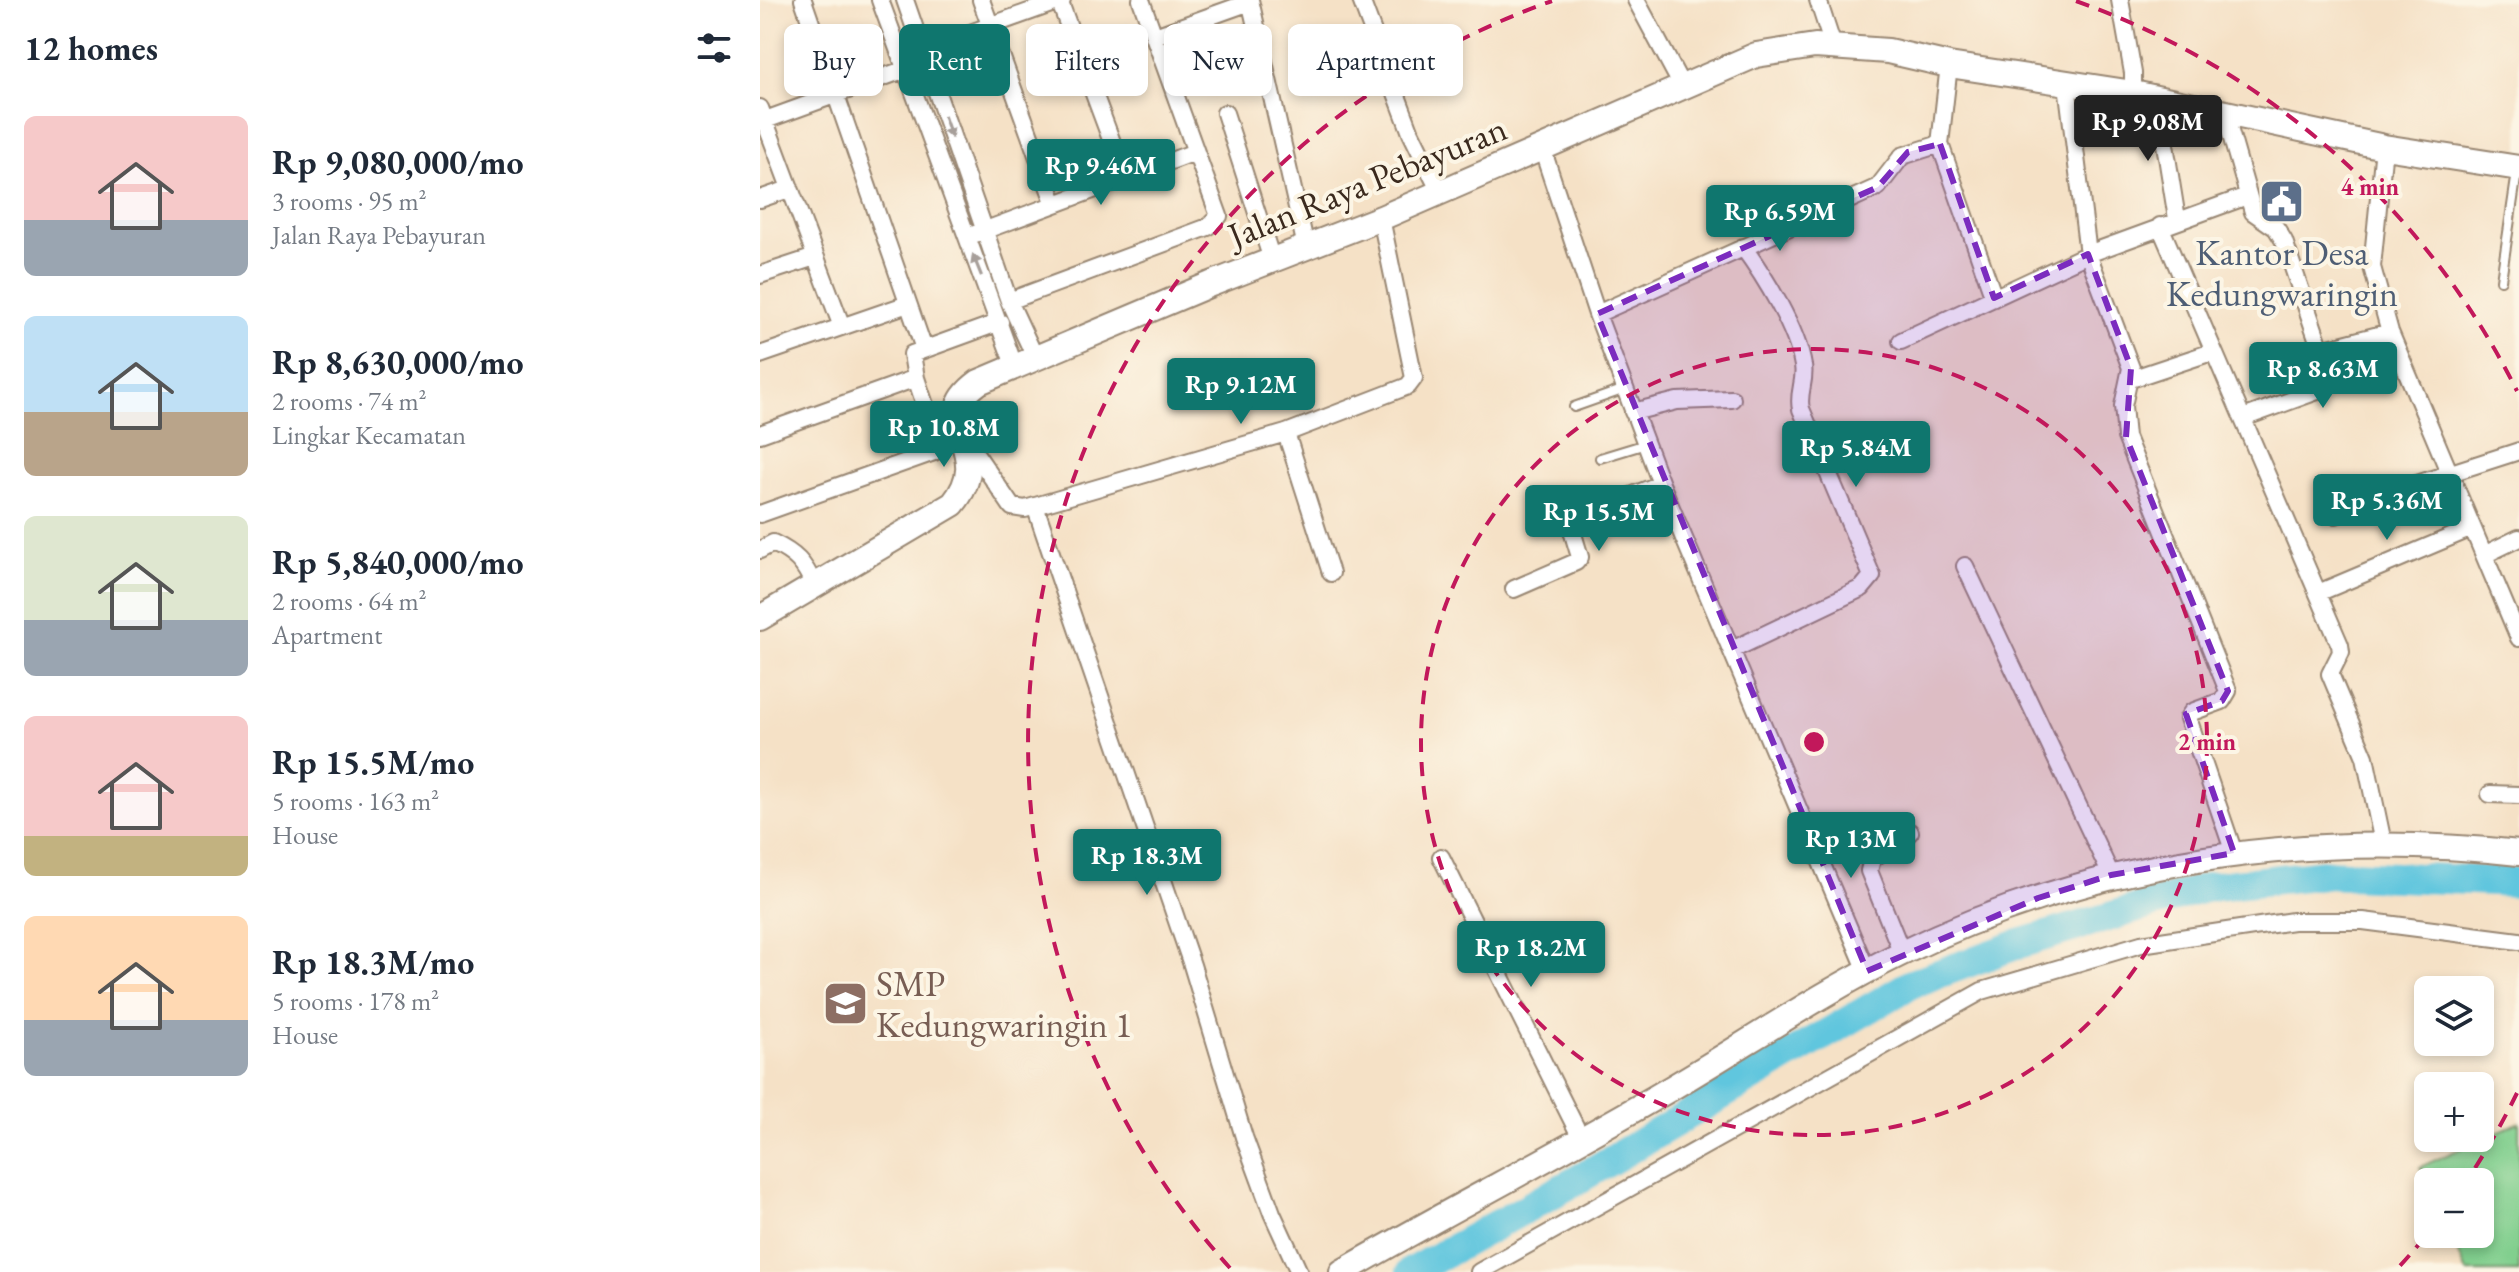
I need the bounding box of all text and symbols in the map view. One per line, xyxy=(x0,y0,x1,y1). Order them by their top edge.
chip: Buy xyxy=(784,24,883,96)
chip: Rent xyxy=(899,24,1010,96)
chip: Filters xyxy=(1026,24,1148,96)
chip: New xyxy=(1164,24,1272,96)
chip: Apartment xyxy=(1288,24,1463,96)
text: 12 homes xyxy=(24,26,158,70)
icon: filters xyxy=(692,26,736,70)
pin: Rp 9.08M xyxy=(2065,95,2231,163)
street label: Jalan Raya Pebayuran xyxy=(1218,104,1513,260)
text: Rp 9.08M xyxy=(2092,104,2204,138)
one-way arrow xyxy=(943,115,955,139)
pin: Rp 9.46M xyxy=(1018,139,1184,207)
text: Rp 9,080,000/mo xyxy=(272,140,524,184)
icon: home xyxy=(88,148,184,244)
text: Rp 9.46M xyxy=(1045,148,1157,182)
text: 4 min xyxy=(2341,171,2400,202)
public building icon: Kantor Desa Kedungwaringin xyxy=(2258,178,2306,226)
text: 3 rooms · 95 m² xyxy=(272,184,427,218)
pin: Rp 6.59M xyxy=(1697,185,1863,253)
text: Rp 6.59M xyxy=(1724,194,1836,228)
text: Jalan Raya Pebayuran xyxy=(272,218,486,252)
place label: Kantor Desa Kedungwaringin xyxy=(2166,229,2398,317)
one-way arrow xyxy=(970,253,983,277)
text: Rp 8,630,000/mo xyxy=(272,340,524,384)
pin: Rp 8.63M xyxy=(2240,342,2406,410)
icon: home xyxy=(88,348,184,444)
text: Rp 8.63M xyxy=(2267,351,2379,385)
pin: Rp 9.12M xyxy=(1158,358,1324,426)
text: Rp 9.12M xyxy=(1185,367,1297,401)
text: 2 rooms · 74 m² xyxy=(272,384,427,418)
pin: Rp 10.8M xyxy=(861,401,1027,469)
text: Rp 10.8M xyxy=(888,410,1000,444)
text: Lingkar Kecamatan xyxy=(272,418,466,452)
pin: Rp 5.84M xyxy=(1773,421,1939,489)
text: Rp 5.84M xyxy=(1800,430,1912,464)
pin: Rp 5.36M xyxy=(2304,474,2470,542)
text: Rp 5.36M xyxy=(2331,483,2443,517)
pin: Rp 15.5M xyxy=(1516,485,1682,553)
text: Rp 15.5M xyxy=(1543,494,1655,528)
text: Rp 5,840,000/mo xyxy=(272,540,524,584)
icon: home xyxy=(88,548,184,644)
text: 2 rooms · 64 m² xyxy=(272,584,427,618)
text: Apartment xyxy=(272,618,382,652)
text: 2 min xyxy=(2178,726,2237,757)
centre of rings xyxy=(1800,728,1828,756)
text: Rp 15.5M/mo xyxy=(272,740,474,784)
icon: home xyxy=(88,748,184,844)
text: 5 rooms · 163 m² xyxy=(272,784,439,818)
pin: Rp 13M xyxy=(1786,812,1916,880)
text: House xyxy=(272,818,338,852)
text: Rp 13M xyxy=(1805,821,1897,855)
pin: Rp 18.3M xyxy=(1064,829,1230,897)
text: Rp 18.3M xyxy=(1091,838,1203,872)
pin: Rp 18.2M xyxy=(1448,921,1614,989)
text: Rp 18.2M xyxy=(1475,930,1587,964)
text: Rp 18.3M/mo xyxy=(272,940,474,984)
icon: home xyxy=(88,948,184,1044)
place label: SMP Kedungwaringin 1 xyxy=(876,960,1132,1048)
map controls xyxy=(2414,976,2494,1248)
button: layers xyxy=(2414,976,2494,1056)
school or university icon: SMP Kedungwaringin 1 xyxy=(821,980,869,1028)
text: 5 rooms · 178 m² xyxy=(272,984,439,1018)
text: House xyxy=(272,1018,338,1052)
button: + xyxy=(2414,1072,2494,1152)
button: − xyxy=(2414,1168,2494,1248)

